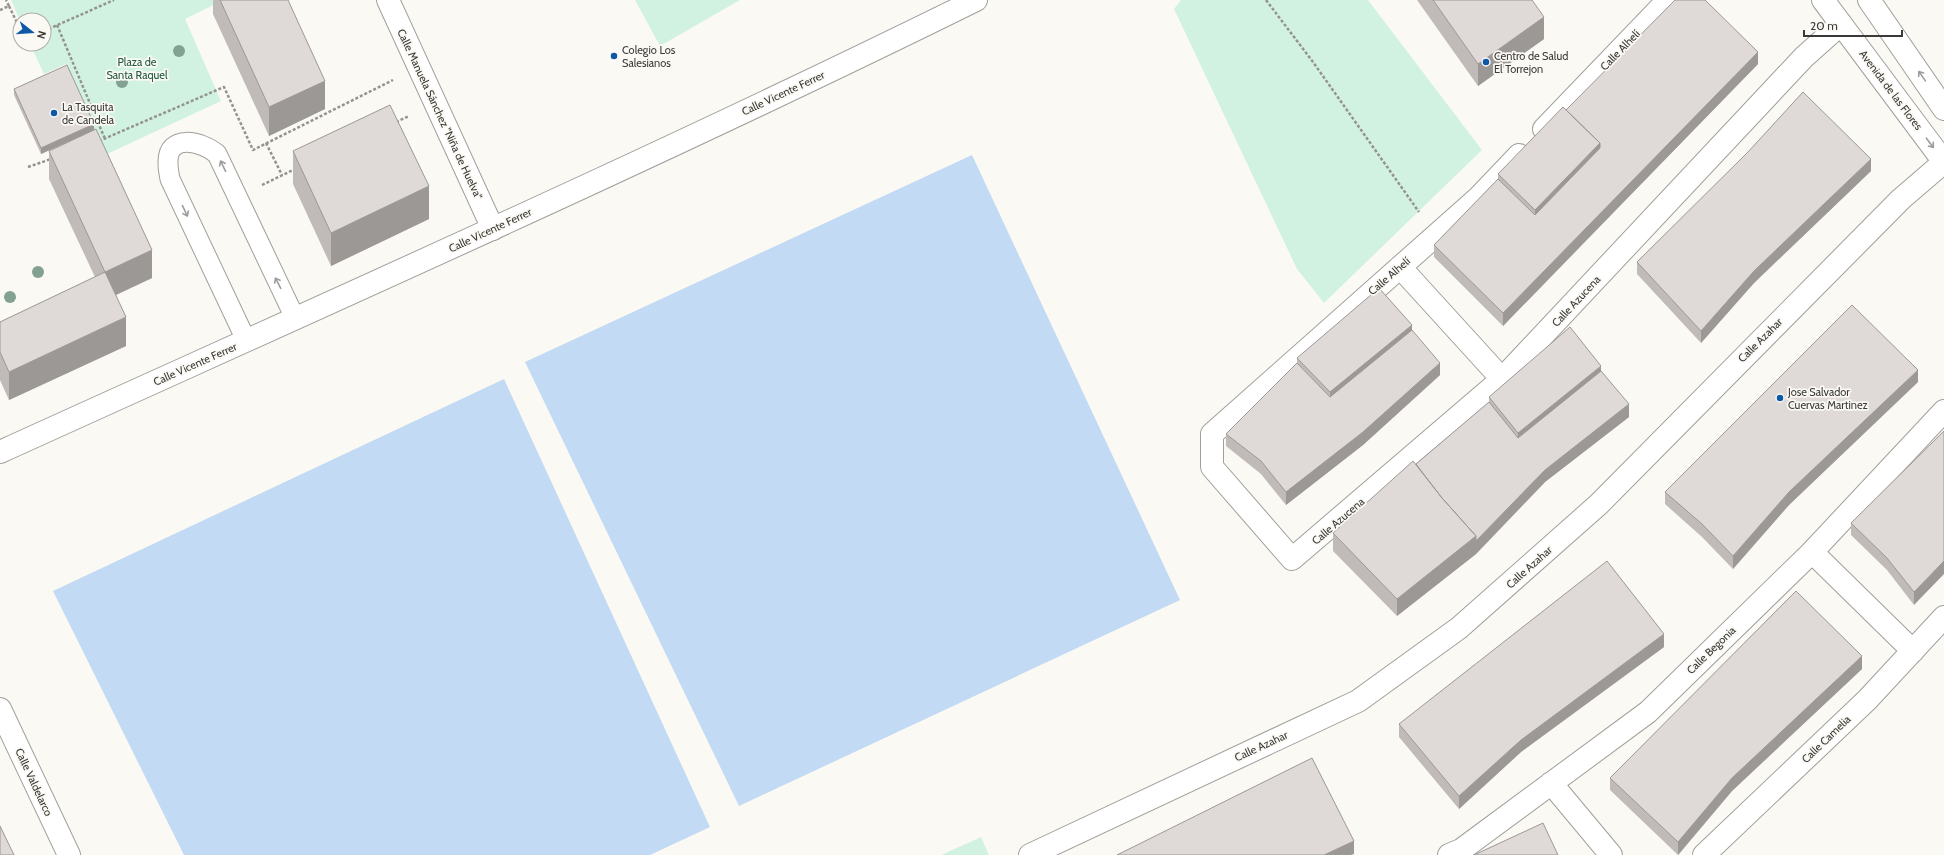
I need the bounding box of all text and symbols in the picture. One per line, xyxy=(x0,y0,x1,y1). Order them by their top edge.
north arrow xyxy=(12,12,52,52)
scale bar xyxy=(1804,12,1902,38)
text: 20 m xyxy=(1810,18,1838,33)
street label: Calle Manuela Sánchez "Niña de Huelva" xyxy=(394,26,486,202)
street label: Calle Alhelí xyxy=(1597,26,1643,73)
text: N xyxy=(34,29,49,41)
place label: Colegio Los Salesianos xyxy=(622,43,676,70)
street label: Avenida de las Flores xyxy=(1856,47,1926,133)
place label: Centro de Salud El Torrejon xyxy=(1494,49,1568,76)
marker: Colegio Los Salesianos xyxy=(609,51,619,61)
park label: Plaza de Santa Raquel xyxy=(106,55,168,82)
marker: Centro de Salud El Torrejon xyxy=(1481,57,1491,67)
street label: Calle Vicente Ferrer xyxy=(739,67,827,118)
one-way arrow xyxy=(1918,71,1926,82)
place label: La Tasquita de Candela xyxy=(62,100,115,127)
marker: La Tasquita de Candela xyxy=(49,108,59,118)
one-way arrow xyxy=(1926,138,1935,149)
one-way arrow xyxy=(218,160,226,172)
street label: Calle Vicente Ferrer xyxy=(446,204,534,255)
one-way arrow xyxy=(182,205,189,217)
street label: Calle Alhelí xyxy=(1365,254,1413,298)
street label: Calle Azucena xyxy=(1549,272,1604,330)
one-way arrow xyxy=(274,277,281,289)
street label: Calle Azahar xyxy=(1735,314,1786,365)
street label: Calle Vicente Ferrer xyxy=(151,339,239,389)
place label: Jose Salvador Cuervas Martinez xyxy=(1787,385,1868,412)
marker: Jose Salvador Cuervas Martinez xyxy=(1775,393,1785,403)
street label: Calle Azucena xyxy=(1309,494,1368,548)
street label: Calle Azahar xyxy=(1503,542,1555,591)
street label: Calle Begonia xyxy=(1684,623,1739,677)
street label: Calle Camelia xyxy=(1799,712,1854,766)
street label: Calle Azahar xyxy=(1232,727,1290,764)
street label: Calle Valdelarco xyxy=(12,746,56,818)

